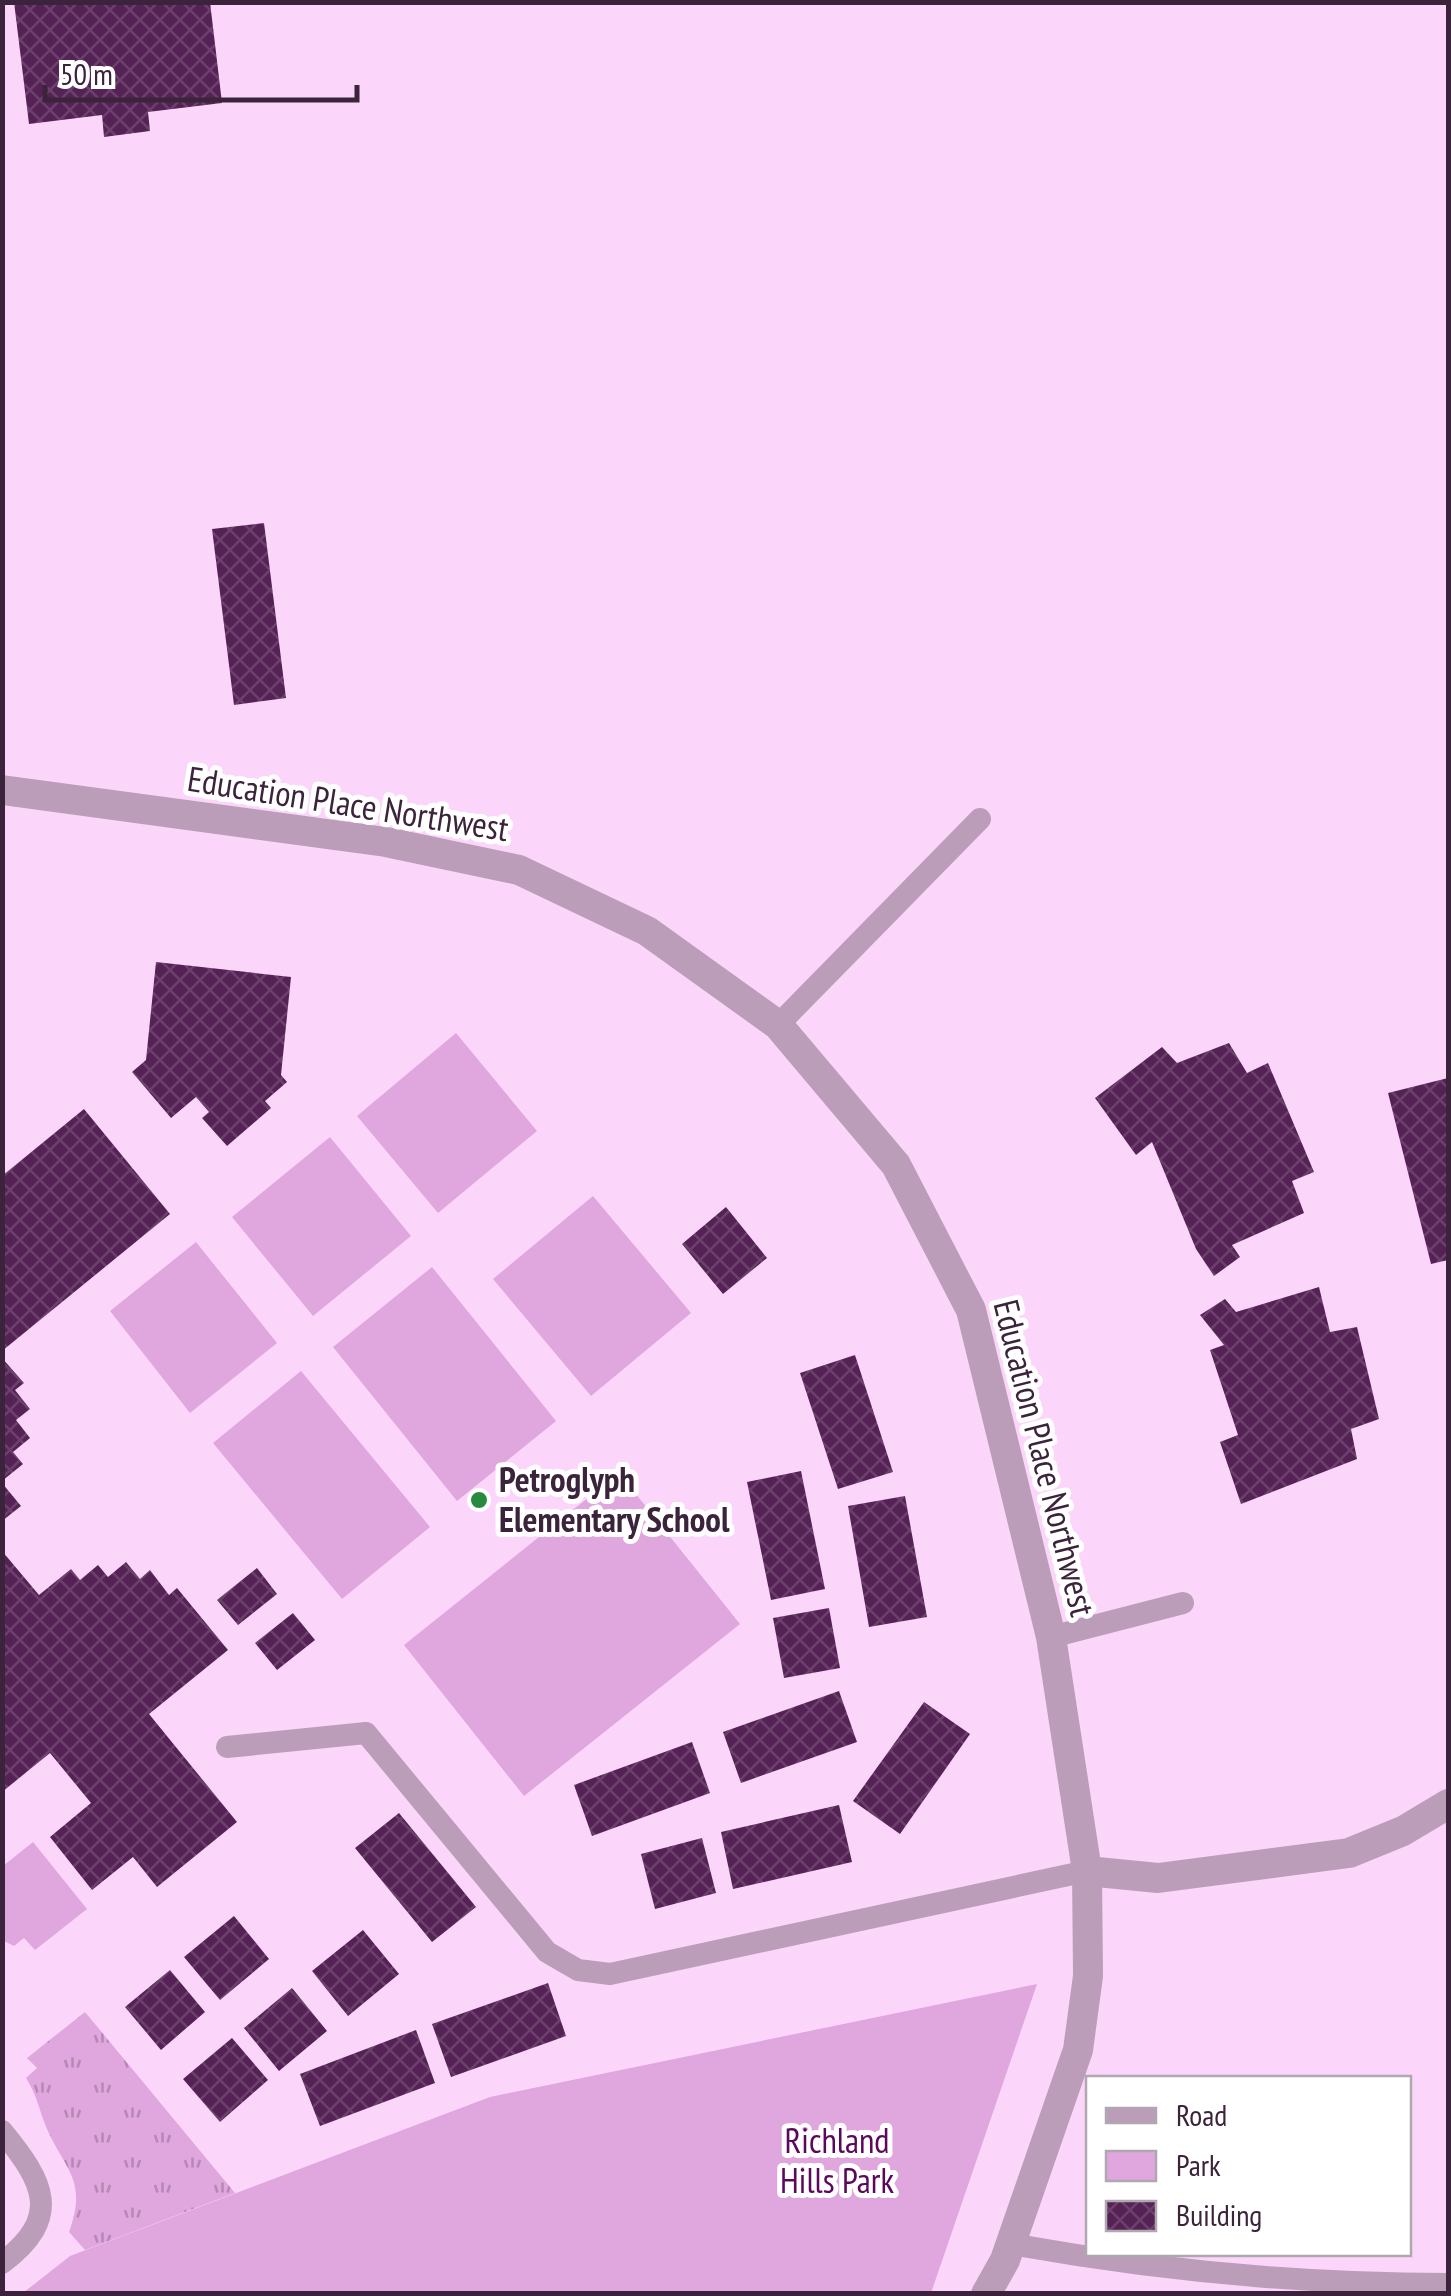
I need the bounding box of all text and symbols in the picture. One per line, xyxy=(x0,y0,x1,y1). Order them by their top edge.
scale bar xyxy=(45,40,358,102)
text: 50 m xyxy=(60,54,113,93)
street label: Education Place Northwest xyxy=(184,755,512,851)
street label: Education Place Northwest xyxy=(983,1295,1107,1621)
place label: Petroglyph Elementary School xyxy=(499,1456,730,1542)
marker: Petroglyph Elementary School xyxy=(468,1489,490,1511)
legend xyxy=(1086,2076,1411,2256)
text: Road xyxy=(1176,2095,1227,2134)
park label: Richland Hills Park xyxy=(780,2117,894,2203)
text: Park xyxy=(1176,2145,1221,2184)
text: Building xyxy=(1176,2195,1262,2234)

